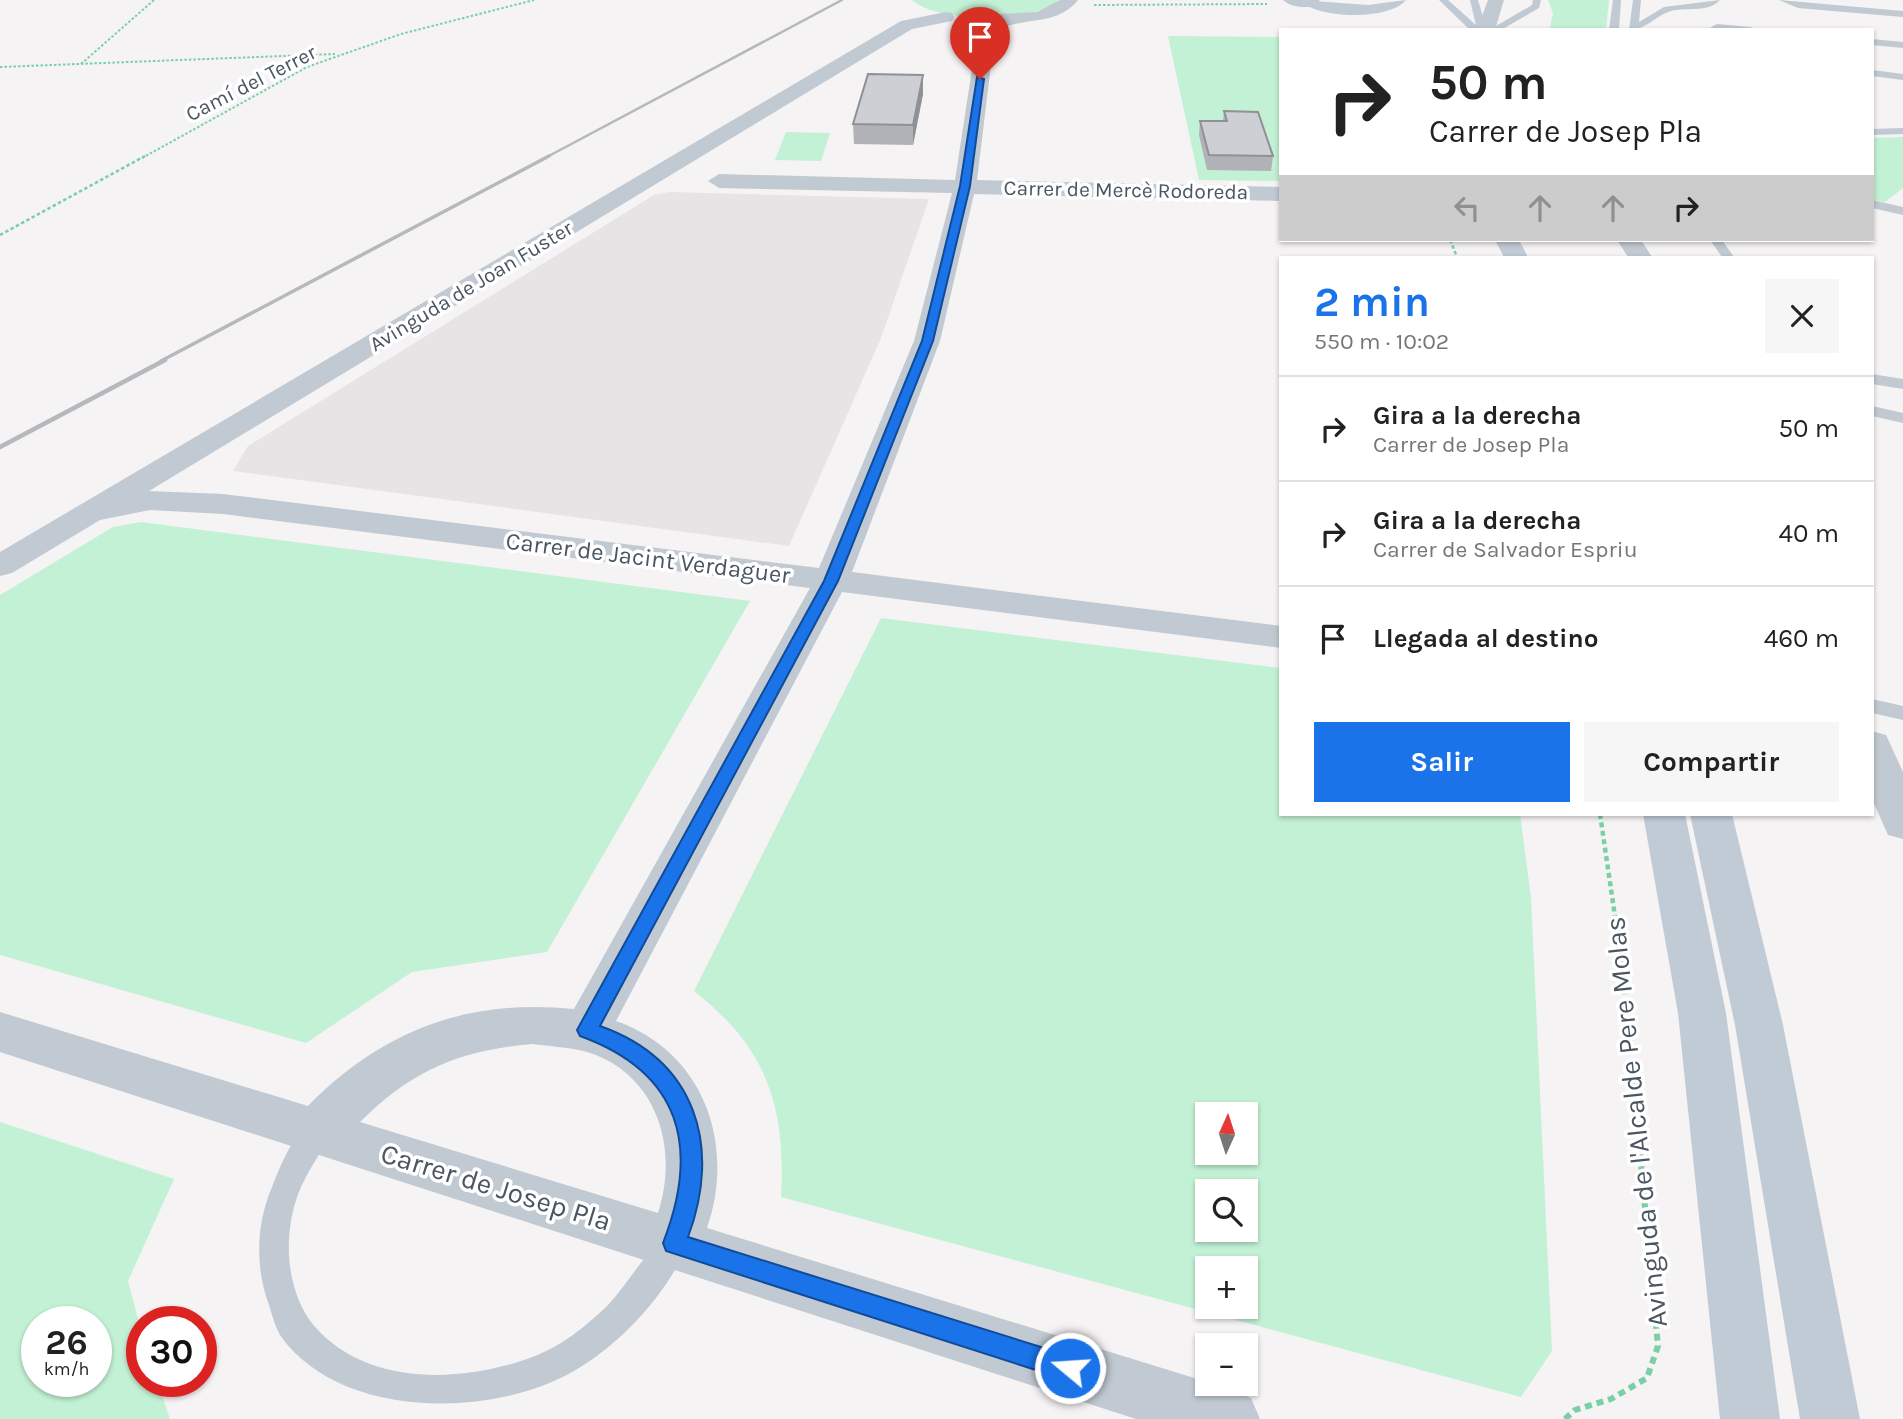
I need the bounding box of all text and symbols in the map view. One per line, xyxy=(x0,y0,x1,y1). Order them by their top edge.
pin xyxy=(950,7,1010,79)
icon: arrive xyxy=(961,18,999,56)
street label: Camí del Terrer xyxy=(182,40,320,126)
text: 50 m xyxy=(1429,54,1547,111)
icon: right xyxy=(1314,56,1405,147)
text: Carrer de Josep Pla xyxy=(1429,113,1702,150)
street label: Carrer de Mercè Rodoreda xyxy=(1004,176,1248,204)
icon: left xyxy=(1448,189,1486,227)
icon: ahead xyxy=(1521,189,1559,227)
icon: ahead xyxy=(1594,189,1632,227)
icon: right xyxy=(1667,189,1705,227)
street label: Avinguda de Joan Fuster xyxy=(365,216,577,356)
text: 2 min xyxy=(1314,277,1430,327)
button: close xyxy=(1765,279,1839,353)
text: 550 m · 10:02 xyxy=(1314,328,1449,355)
text: Gira a la derecha xyxy=(1373,400,1582,431)
icon: right xyxy=(1314,410,1352,448)
text: 50 m xyxy=(1778,413,1839,444)
text: Carrer de Josep Pla xyxy=(1373,431,1569,458)
text: Gira a la derecha xyxy=(1373,505,1582,536)
icon: right xyxy=(1314,515,1352,553)
text: 40 m xyxy=(1779,518,1839,549)
street label: Carrer de Jacint Verdaguer xyxy=(504,527,792,589)
text: Carrer de Salvador Espriu xyxy=(1373,536,1638,563)
icon: arrive xyxy=(1314,620,1352,658)
text: Llegada al destino xyxy=(1373,623,1599,654)
text: 460 m xyxy=(1764,623,1839,654)
button: Salir xyxy=(1314,722,1570,802)
button: Compartir xyxy=(1584,722,1839,802)
street label: Avinguda de l'Alcalde Pere Molas xyxy=(1598,915,1674,1329)
north arrow xyxy=(1195,1102,1258,1166)
map controls xyxy=(1195,1102,1258,1396)
street label: Carrer de Josep Pla xyxy=(377,1136,615,1238)
button: search xyxy=(1195,1179,1258,1242)
button: + xyxy=(1195,1256,1258,1319)
speed limit sign: 30 xyxy=(126,1306,217,1397)
text: 26 xyxy=(45,1322,88,1363)
position arrow xyxy=(1033,1331,1107,1405)
button: − xyxy=(1195,1333,1258,1396)
text: km/h xyxy=(44,1358,89,1380)

